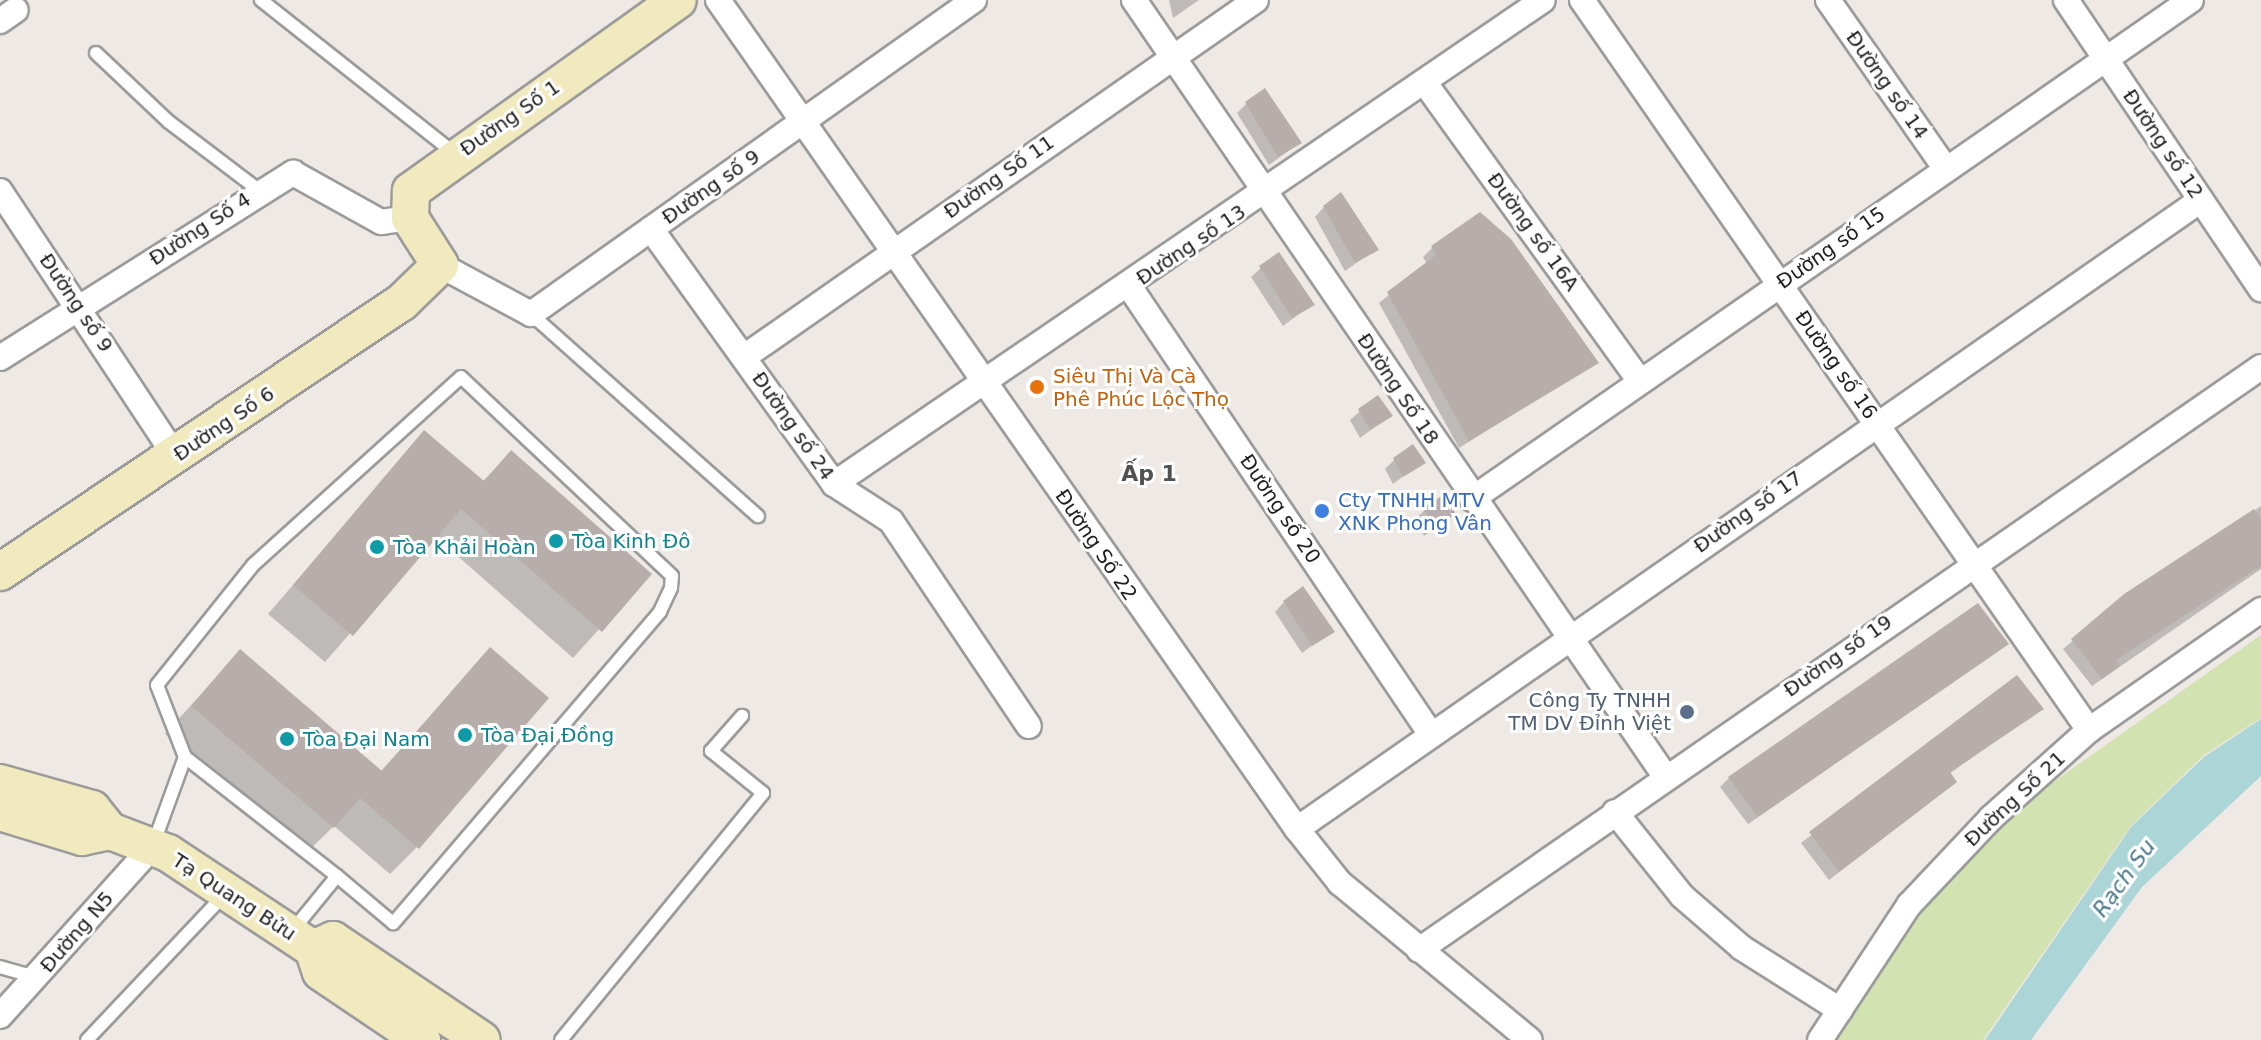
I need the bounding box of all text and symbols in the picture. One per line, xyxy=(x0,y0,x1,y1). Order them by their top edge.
street label: Đường số 14 xyxy=(1841,26,1933,144)
street label: Đường Số 1 xyxy=(456,75,564,161)
street label: Đường số 12 xyxy=(2118,85,2208,203)
street label: Đường Số 11 xyxy=(939,130,1059,224)
street label: Đường số 9 xyxy=(657,145,765,229)
street label: Đường số 16A xyxy=(1482,168,1584,296)
street label: Đường Số 4 xyxy=(145,187,255,271)
street label: Đường số 13 xyxy=(1132,200,1250,290)
street label: Đường số 15 xyxy=(1772,202,1890,294)
street label: Đường số 9 xyxy=(34,249,118,357)
street label: Đường số 16 xyxy=(1790,306,1882,424)
street label: Đường Số 18 xyxy=(1352,329,1444,449)
place label: Siêu Thị Và Cà Phê Phúc Lộc Thọ xyxy=(1053,364,1229,411)
street label: Đường số 24 xyxy=(747,367,839,485)
marker: Siêu Thị Và Cà Phê Phúc Lộc Thọ xyxy=(1028,378,1046,396)
street label: Đường Số 6 xyxy=(169,382,279,466)
street label: Đường số 20 xyxy=(1235,450,1325,568)
district label: Ấp 1 xyxy=(1121,461,1177,487)
street label: Đường số 17 xyxy=(1689,466,1807,558)
street label: Đường Số 22 xyxy=(1050,485,1142,605)
place label: Cty TNHH MTV XNK Phong Vân xyxy=(1338,488,1492,535)
marker: Cty TNHH MTV XNK Phong Vân xyxy=(1313,502,1331,520)
place label: Tòa Kinh Đô xyxy=(572,529,691,553)
marker: Tòa Kinh Đô xyxy=(547,532,565,550)
place label: Tòa Khải Hoàn xyxy=(393,535,536,559)
marker: Tòa Khải Hoàn xyxy=(368,538,386,556)
street label: Đường số 19 xyxy=(1779,610,1897,702)
place label: Công Ty TNHH TM DV Đỉnh Việt xyxy=(1508,688,1671,735)
marker: Công Ty TNHH TM DV Đỉnh Việt xyxy=(1678,703,1696,721)
place label: Tòa Đại Đồng xyxy=(481,723,614,747)
marker: Tòa Đại Đồng xyxy=(456,726,474,744)
place label: Tòa Đại Nam xyxy=(303,727,430,751)
marker: Tòa Đại Nam xyxy=(278,730,296,748)
street label: Đường Số 21 xyxy=(1960,746,2070,852)
water label: Rạch Su xyxy=(2087,834,2161,922)
street label: Tạ Quang Bửu xyxy=(168,848,300,946)
street label: Đường N5 xyxy=(35,886,119,978)

